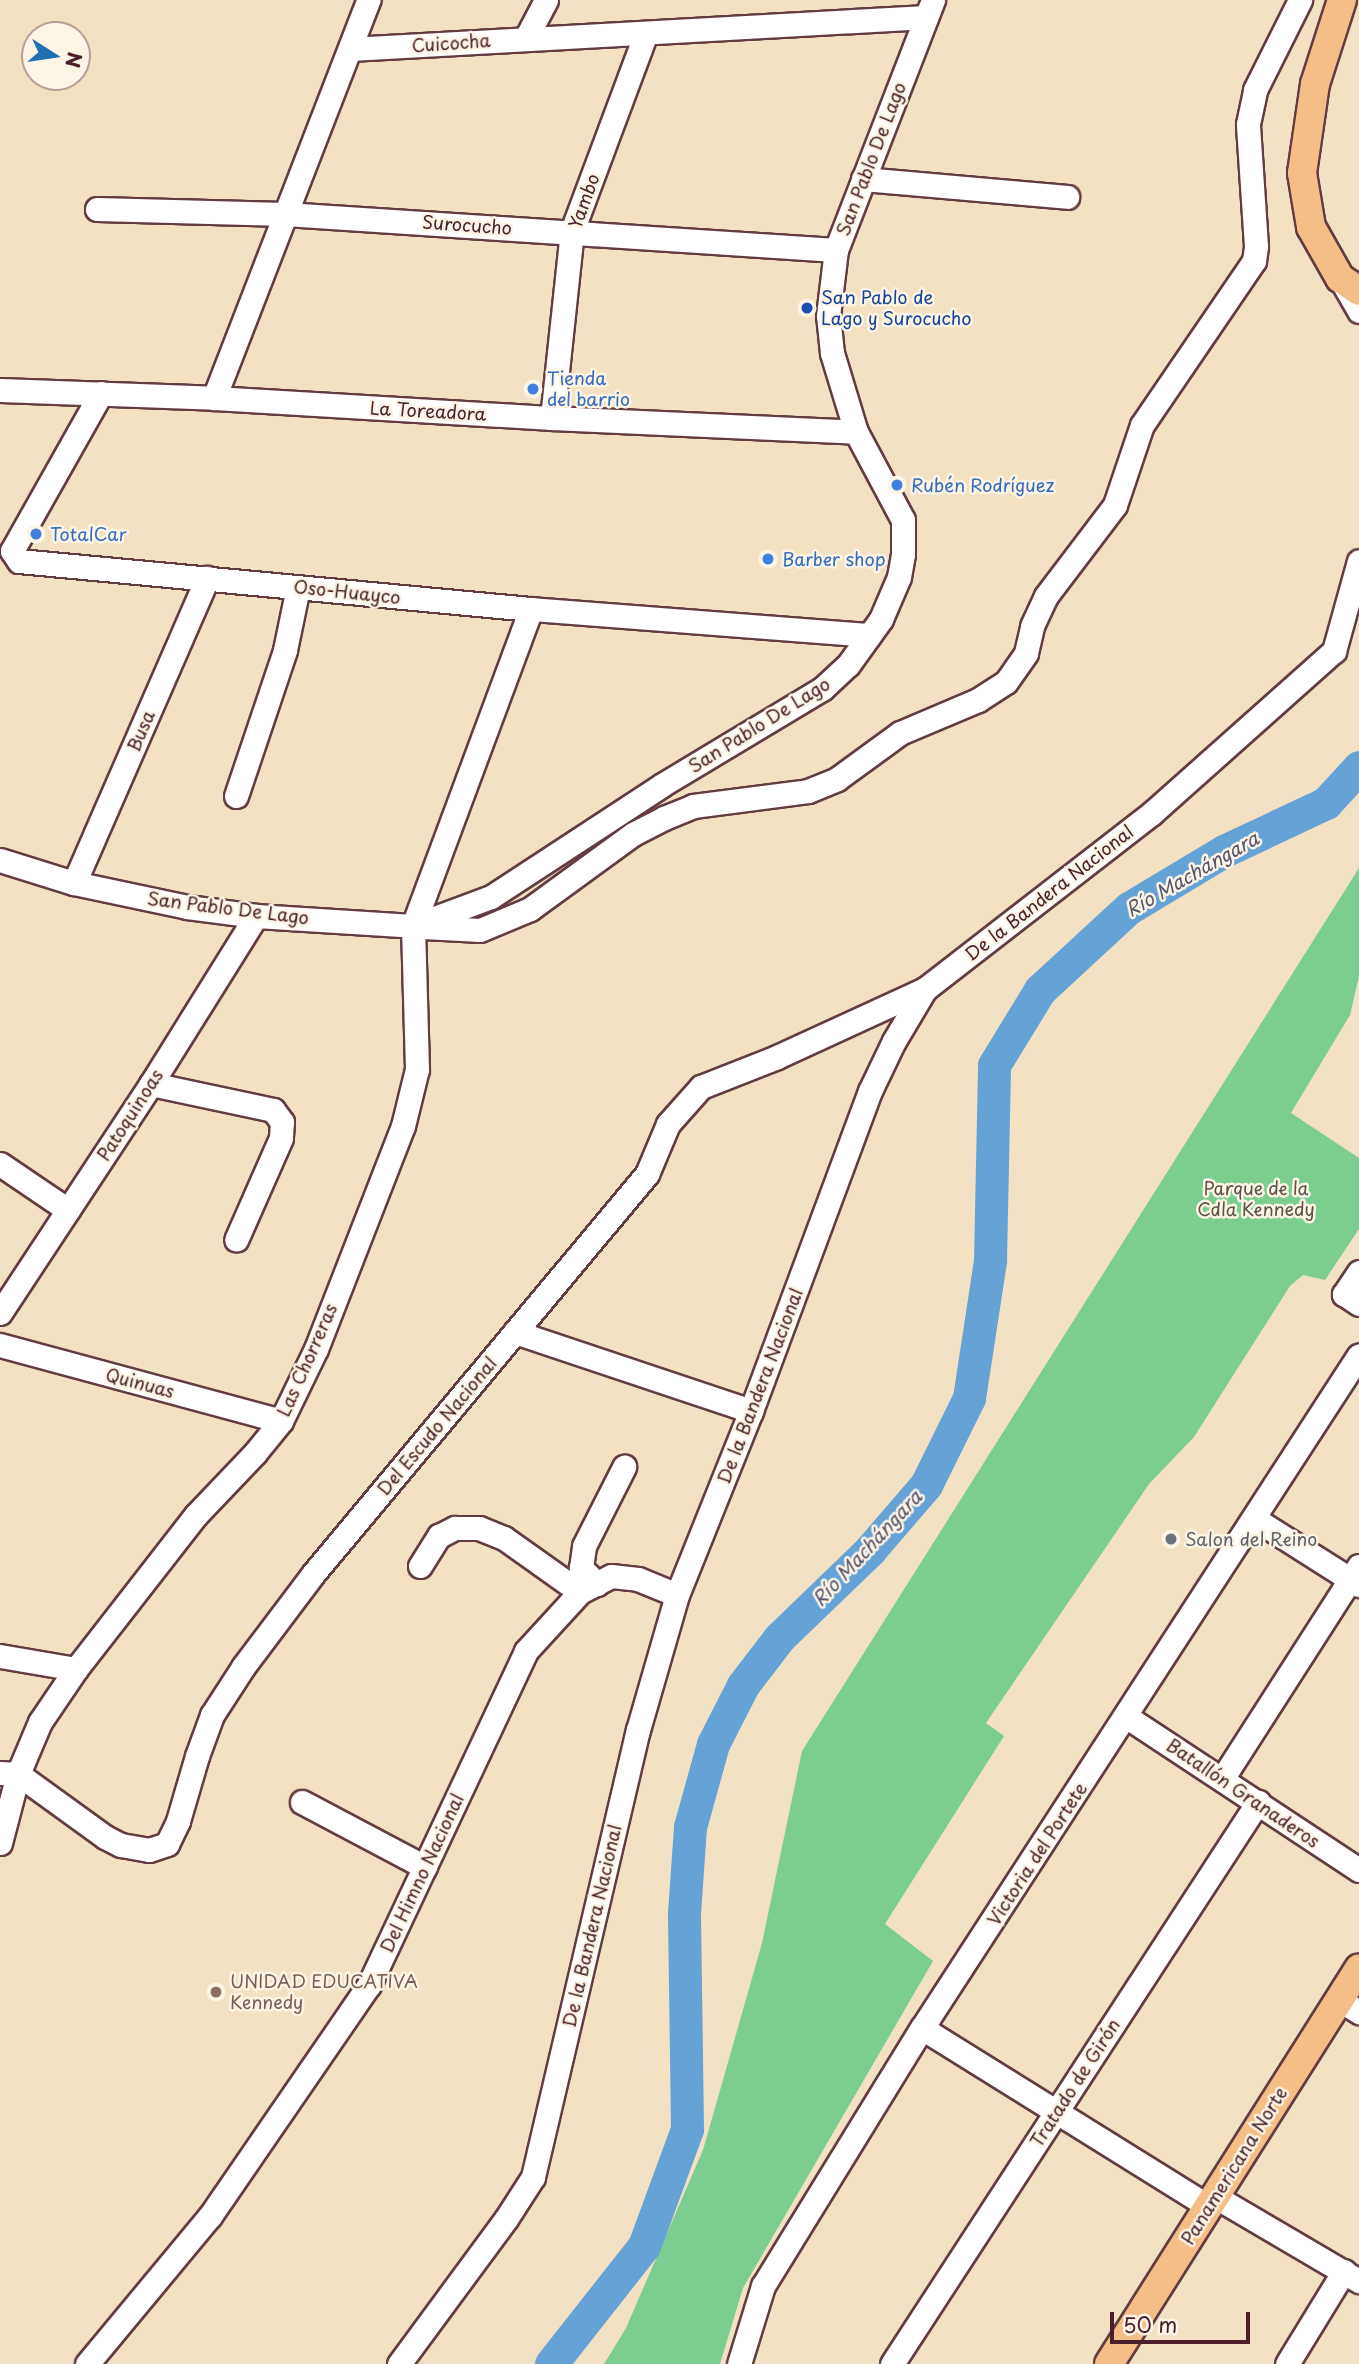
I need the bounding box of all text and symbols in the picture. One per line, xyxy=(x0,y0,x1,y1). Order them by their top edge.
north arrow xyxy=(21,21,91,91)
street label: Cuicocha xyxy=(411,29,491,57)
text: N xyxy=(59,50,90,70)
street label: San Pablo De Lago xyxy=(832,80,910,238)
street label: Yambo xyxy=(564,171,604,231)
street label: Surocucho xyxy=(421,211,513,239)
place label: San Pablo de Lago y Surocucho xyxy=(821,287,974,330)
marker: San Pablo de Lago y Surocucho xyxy=(799,300,815,316)
place label: Tienda del barrio xyxy=(547,368,630,410)
marker: Tienda del barrio xyxy=(525,381,541,397)
street label: La Toreadora xyxy=(369,397,487,425)
place label: Rubén Rodríguez xyxy=(911,474,1055,496)
marker: Rubén Rodríguez xyxy=(889,477,905,493)
place label: TotalCar xyxy=(50,523,126,545)
marker: TotalCar xyxy=(28,526,44,542)
place label: Barber shop xyxy=(782,548,887,570)
marker: Barber shop xyxy=(760,551,776,567)
street label: Oso-Huayco xyxy=(293,576,401,608)
street label: San Pablo De Lago xyxy=(685,673,833,777)
street label: Busa xyxy=(123,707,159,755)
street label: De la Bandera Nacional xyxy=(961,821,1137,965)
water label: Río Machángara xyxy=(1121,827,1263,921)
street label: San Pablo De Lago xyxy=(146,887,310,929)
street label: Patoquinoas xyxy=(93,1065,167,1165)
park label: Parque de la Cdla Kennedy xyxy=(1196,1178,1316,1220)
street label: De la Bandera Nacional xyxy=(713,1286,807,1486)
street label: Las Chorreras xyxy=(272,1300,342,1420)
street label: Del Escudo Nacional xyxy=(372,1352,502,1500)
street label: Quinuas xyxy=(103,1364,177,1402)
water label: Río Machángara xyxy=(807,1485,927,1611)
place label: Salon del Reino xyxy=(1185,1528,1318,1550)
marker: Salon del Reino xyxy=(1163,1531,1179,1547)
street label: Batallón Granaderos xyxy=(1162,1734,1324,1852)
street label: Victoria del Portete xyxy=(982,1778,1092,1930)
street label: Del Himno Nacional xyxy=(376,1790,468,1956)
street label: De la Bandera Nacional xyxy=(558,1823,626,2029)
place label: UNIDAD EDUCATIVA Kennedy xyxy=(230,1971,417,2014)
marker: UNIDAD EDUCATIVA Kennedy xyxy=(208,1984,224,2000)
street label: Tratado de Girón xyxy=(1026,2015,1124,2151)
street label: Panamericana Norte xyxy=(1177,2083,1291,2249)
scale bar xyxy=(1114,2298,1254,2342)
text: 50 m xyxy=(1123,2308,1177,2340)

